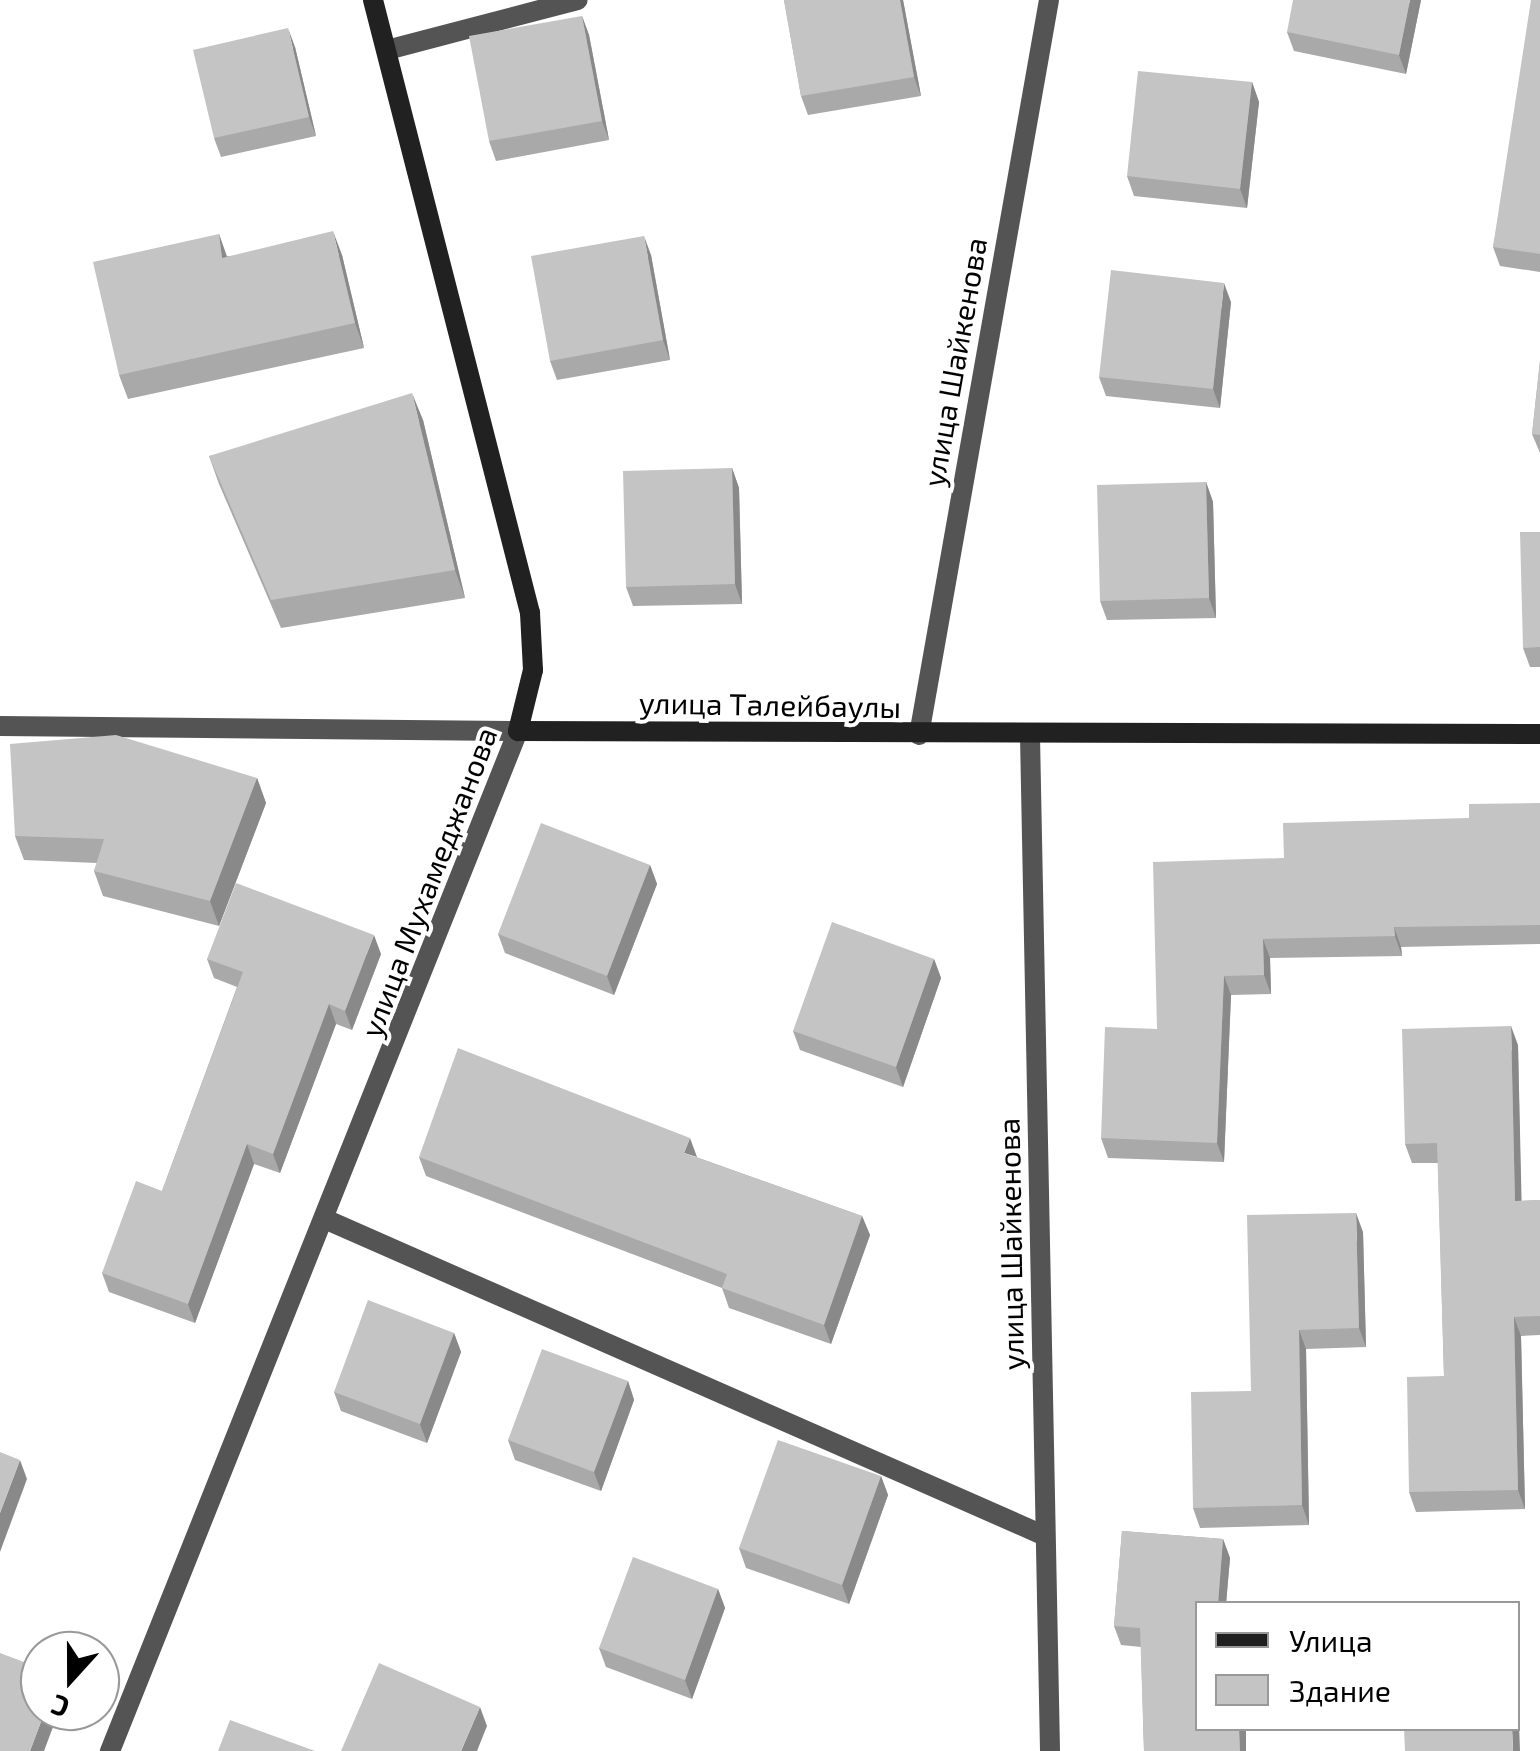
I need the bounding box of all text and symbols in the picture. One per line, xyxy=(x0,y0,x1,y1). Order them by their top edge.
street label: улица Шайкенова xyxy=(914,235,994,489)
street label: улица Талейбаулы xyxy=(639,684,901,724)
street label: улица Мухамеджанова xyxy=(352,722,504,1042)
street label: улица Шайкенова xyxy=(990,1117,1030,1371)
legend xyxy=(1195,1601,1520,1731)
text: Улица xyxy=(1289,1622,1373,1658)
north arrow xyxy=(20,1631,120,1731)
text: Здание xyxy=(1289,1672,1391,1708)
text: С xyxy=(46,1688,74,1726)

